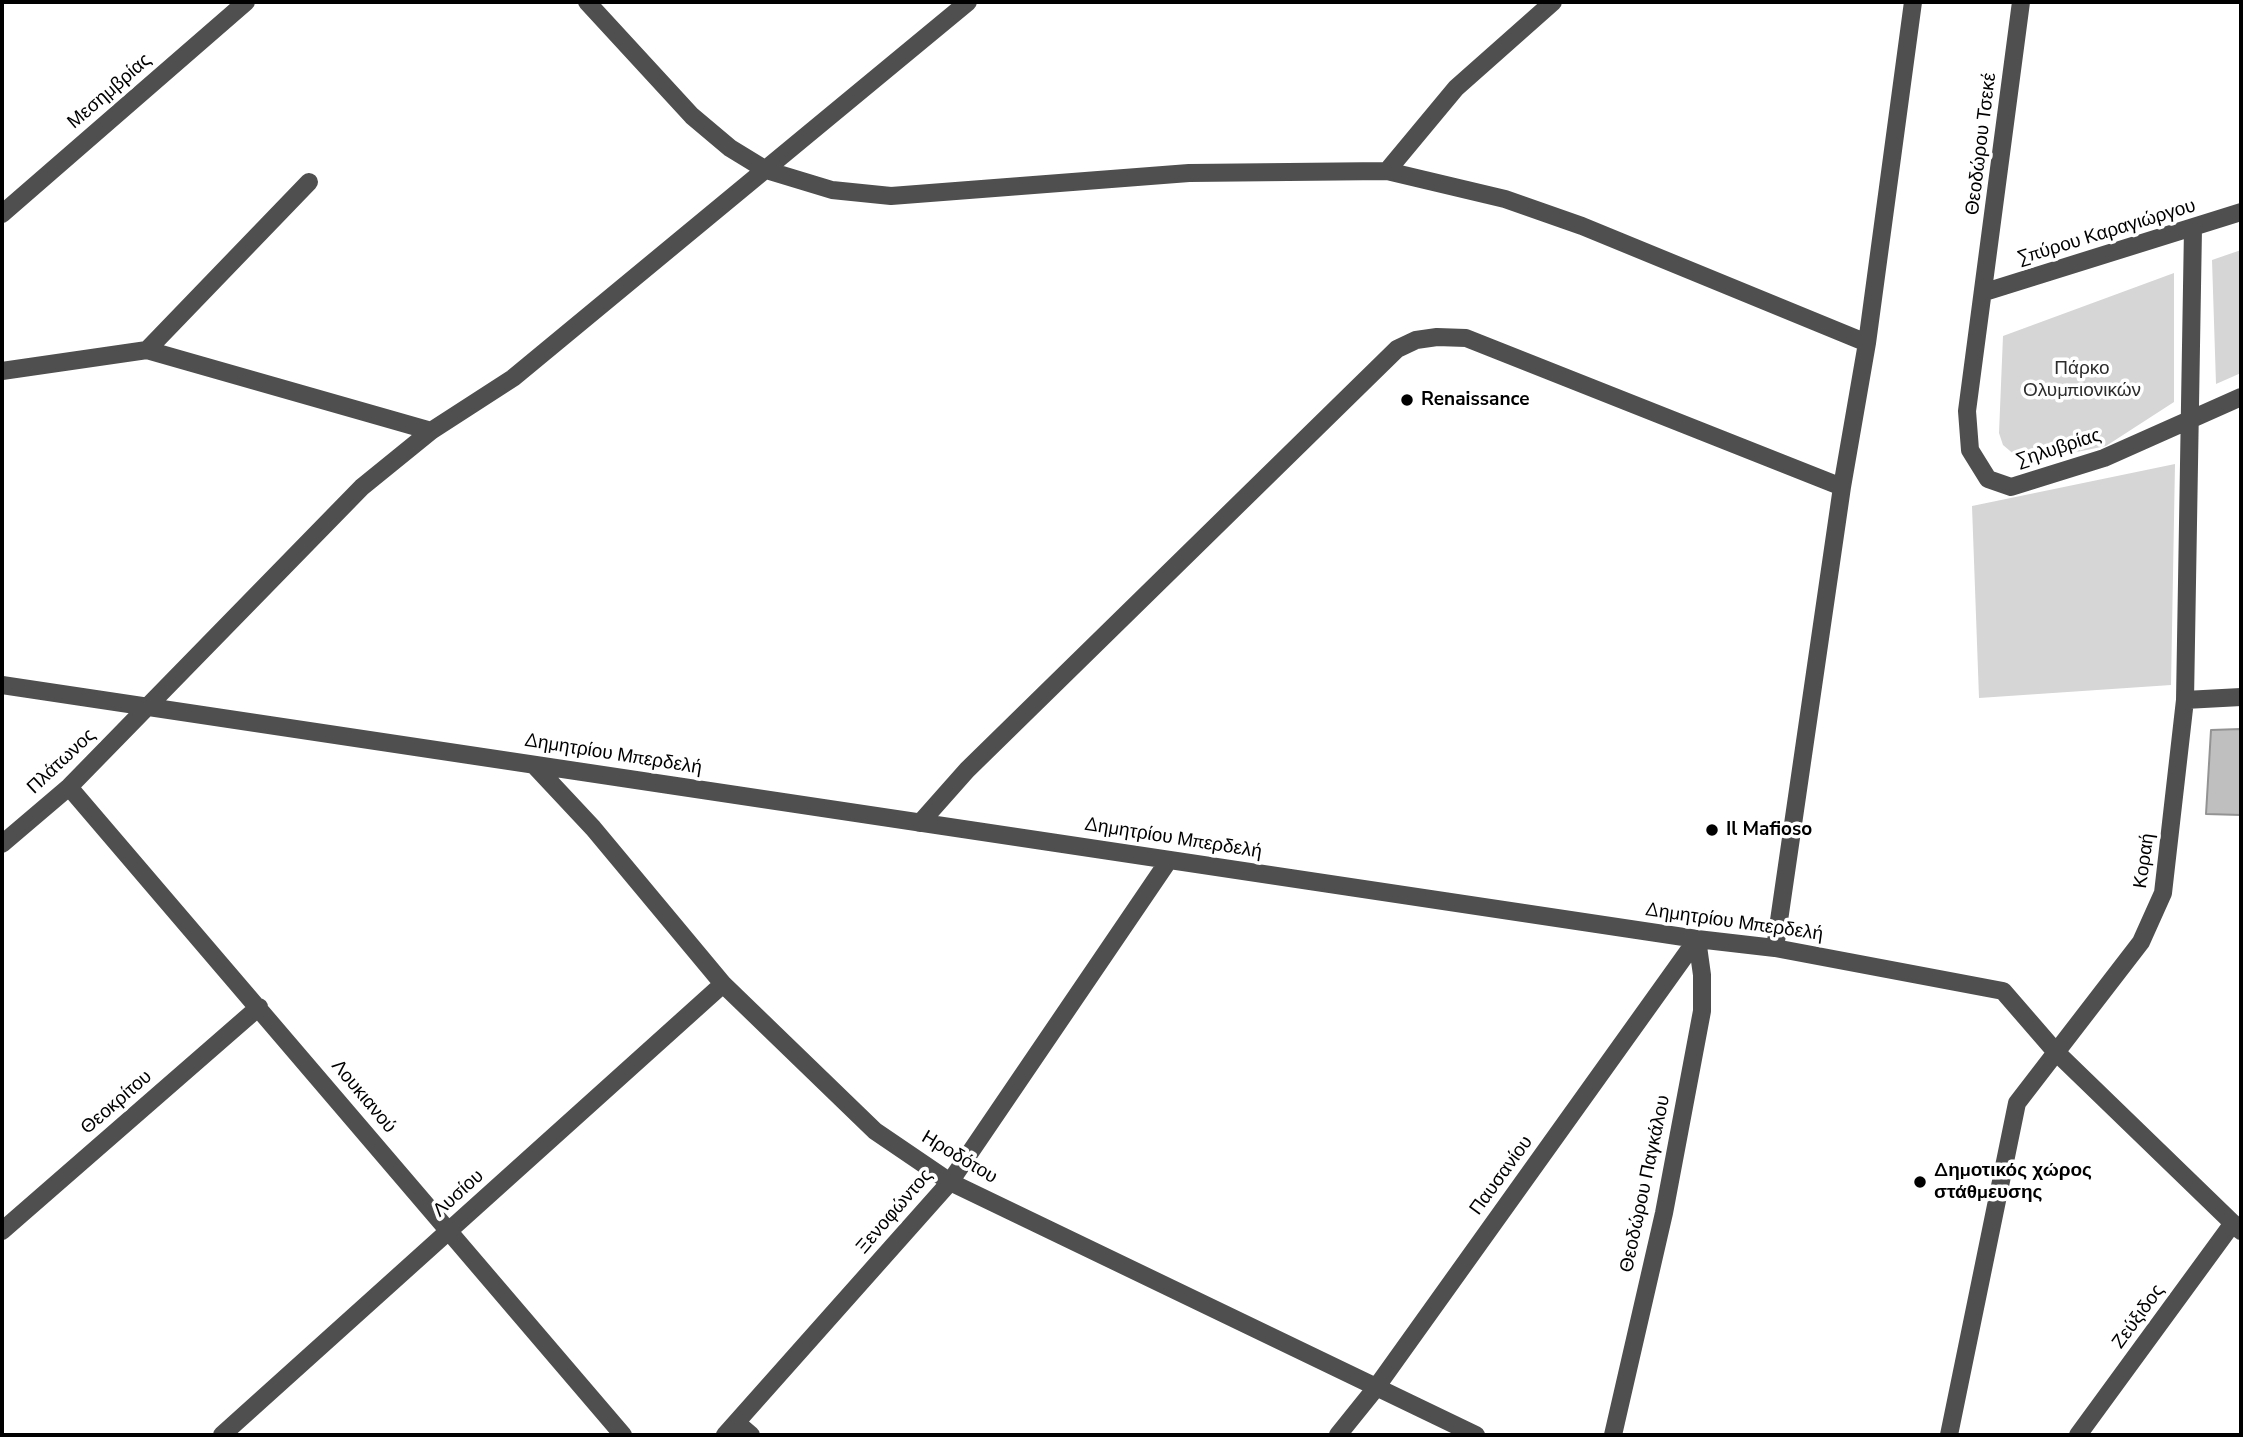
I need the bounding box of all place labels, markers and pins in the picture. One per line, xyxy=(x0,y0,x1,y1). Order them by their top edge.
place label: Renaissance xyxy=(1421,389,1530,411)
marker: Renaissance xyxy=(1399,392,1415,408)
place label: Il Mafioso xyxy=(1726,819,1812,841)
marker: Il Mafioso xyxy=(1704,822,1720,838)
place label: Δημοτικός χώρος στάθμευσης xyxy=(1934,1160,2092,1204)
marker: Δημοτικός χώρος στάθμευσης xyxy=(1912,1174,1928,1190)

